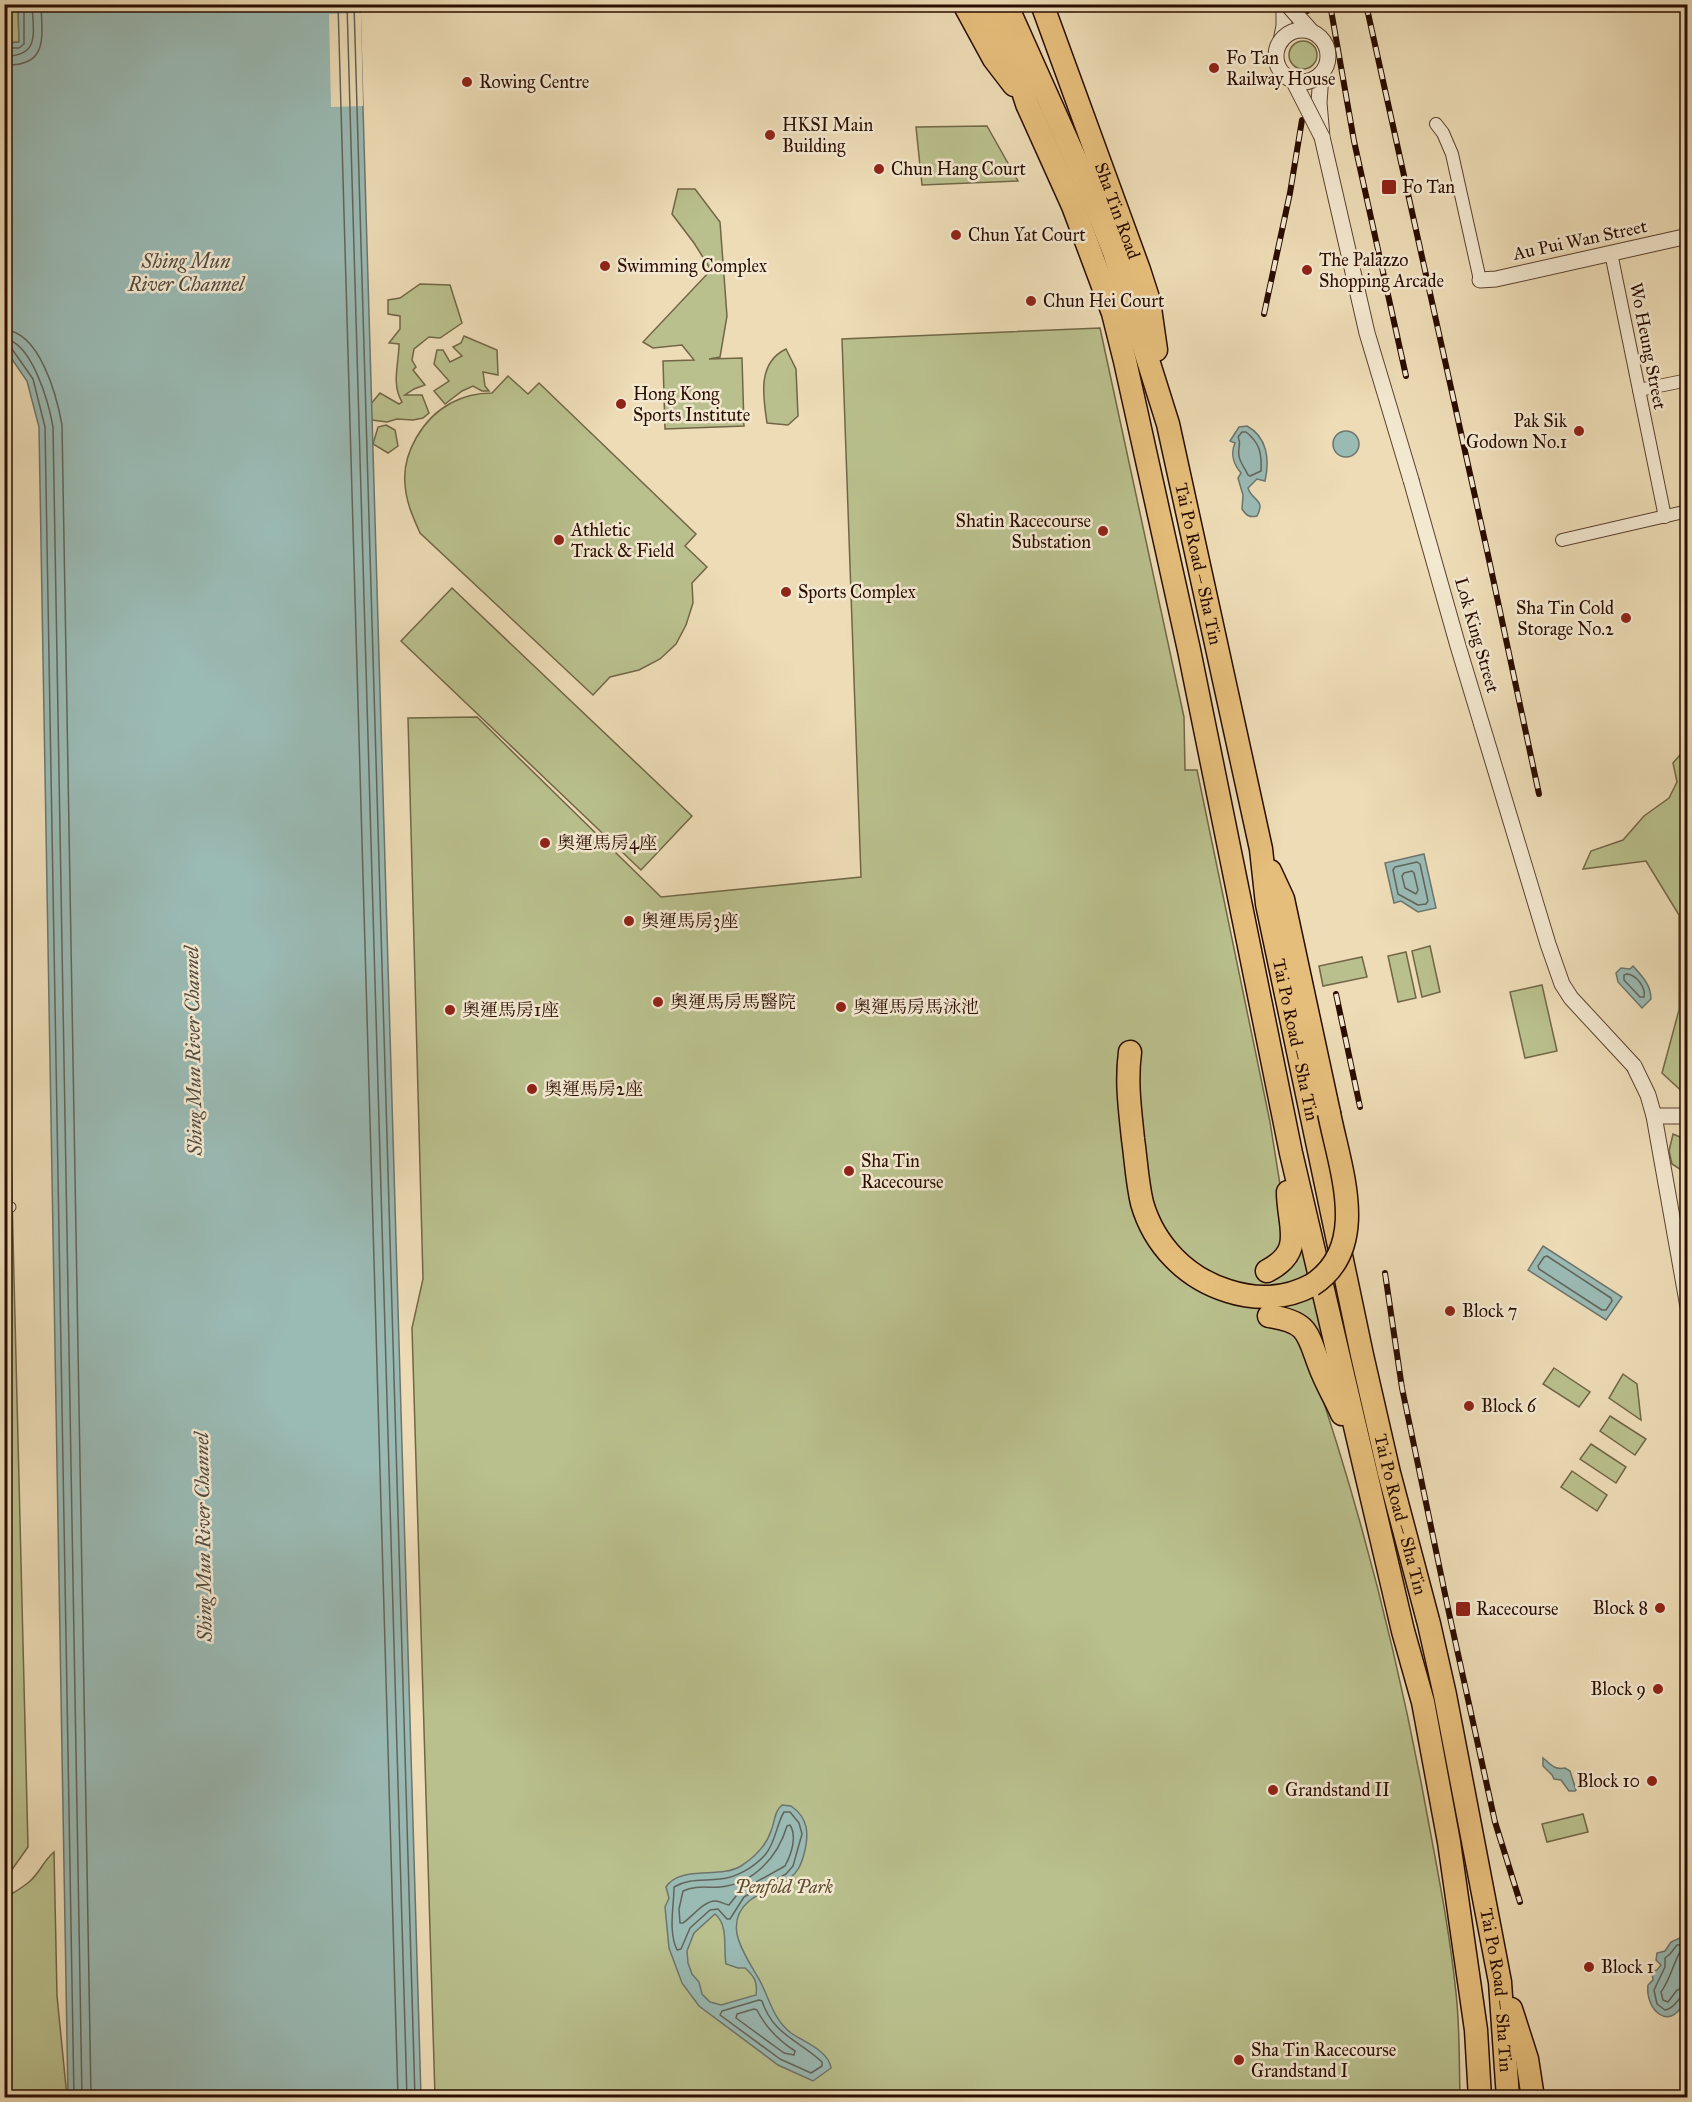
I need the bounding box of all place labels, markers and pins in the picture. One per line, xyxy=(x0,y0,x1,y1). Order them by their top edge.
place label: Fo Tan Railway House xyxy=(1226,47,1336,90)
marker: Fo Tan Railway House xyxy=(1207,61,1221,75)
place label: Rowing Centre xyxy=(479,71,589,94)
marker: Rowing Centre xyxy=(460,75,474,89)
place label: HKSI Main Building xyxy=(782,114,873,158)
marker: HKSI Main Building xyxy=(763,128,777,142)
place label: Chun Hang Court xyxy=(891,158,1026,181)
marker: Chun Hang Court xyxy=(872,162,886,176)
place label: Fo Tan xyxy=(1402,176,1455,198)
marker: Fo Tan xyxy=(1380,178,1398,196)
place label: Chun Yat Court xyxy=(968,224,1086,246)
marker: Chun Yat Court xyxy=(949,228,963,242)
place label: The Palazzo Shopping Arcade xyxy=(1319,249,1444,293)
place label: Swimming Complex xyxy=(617,255,767,278)
marker: Swimming Complex xyxy=(598,259,612,273)
marker: The Palazzo Shopping Arcade xyxy=(1300,263,1314,277)
place label: Chun Hei Court xyxy=(1043,290,1165,312)
marker: Chun Hei Court xyxy=(1024,294,1038,308)
place label: Hong Kong Sports Institute xyxy=(633,383,750,426)
marker: Hong Kong Sports Institute xyxy=(614,397,628,411)
place label: Pak Sik Godown No.1 xyxy=(1466,410,1568,453)
marker: Pak Sik Godown No.1 xyxy=(1572,424,1586,438)
place label: Shatin Racecourse Substation xyxy=(956,510,1091,553)
place label: Athletic Track & Field xyxy=(570,519,674,562)
marker: Shatin Racecourse Substation xyxy=(1096,524,1110,538)
marker: Athletic Track & Field xyxy=(552,533,566,547)
place label: Sports Complex xyxy=(798,581,916,603)
marker: Sports Complex xyxy=(779,585,793,599)
place label: Sha Tin Cold Storage No.2 xyxy=(1516,597,1614,641)
marker: Sha Tin Cold Storage No.2 xyxy=(1619,611,1633,625)
place label: 奧運馬房4座 xyxy=(557,832,657,854)
marker: 奧運馬房4座 xyxy=(538,836,552,850)
place label: 奧運馬房3座 xyxy=(641,910,738,932)
marker: 奧運馬房3座 xyxy=(622,914,636,928)
place label: 奧運馬房馬醫院 xyxy=(670,991,796,1013)
marker: 奧運馬房馬醫院 xyxy=(651,995,665,1009)
place label: 奧運馬房馬泳池 xyxy=(853,996,979,1018)
place label: 奧運馬房1座 xyxy=(462,999,559,1021)
marker: 奧運馬房馬泳池 xyxy=(834,1000,848,1014)
marker: 奧運馬房1座 xyxy=(443,1003,457,1017)
place label: 奧運馬房2座 xyxy=(544,1078,643,1100)
marker: 奧運馬房2座 xyxy=(525,1082,539,1096)
place label: Sha Tin Racecourse xyxy=(861,1150,944,1193)
marker: Sha Tin Racecourse xyxy=(842,1164,856,1178)
place label: Block 7 xyxy=(1462,1300,1517,1322)
marker: Block 7 xyxy=(1443,1304,1457,1318)
place label: Block 6 xyxy=(1481,1395,1537,1417)
marker: Block 6 xyxy=(1462,1399,1476,1413)
place label: Block 8 xyxy=(1593,1597,1648,1619)
place label: Racecourse xyxy=(1476,1598,1559,1620)
marker: Racecourse xyxy=(1454,1600,1472,1618)
marker: Block 8 xyxy=(1653,1601,1667,1615)
place label: Block 9 xyxy=(1591,1678,1646,1700)
marker: Block 9 xyxy=(1651,1682,1665,1696)
place label: Block 10 xyxy=(1577,1770,1640,1792)
marker: Block 10 xyxy=(1645,1774,1659,1788)
place label: Grandstand II xyxy=(1285,1779,1390,1801)
marker: Grandstand II xyxy=(1266,1783,1280,1797)
place label: Block 1 xyxy=(1601,1956,1654,1978)
marker: Block 1 xyxy=(1582,1960,1596,1974)
place label: Sha Tin Racecourse Grandstand I xyxy=(1251,2039,1396,2082)
marker: Sha Tin Racecourse Grandstand I xyxy=(1232,2053,1246,2067)

